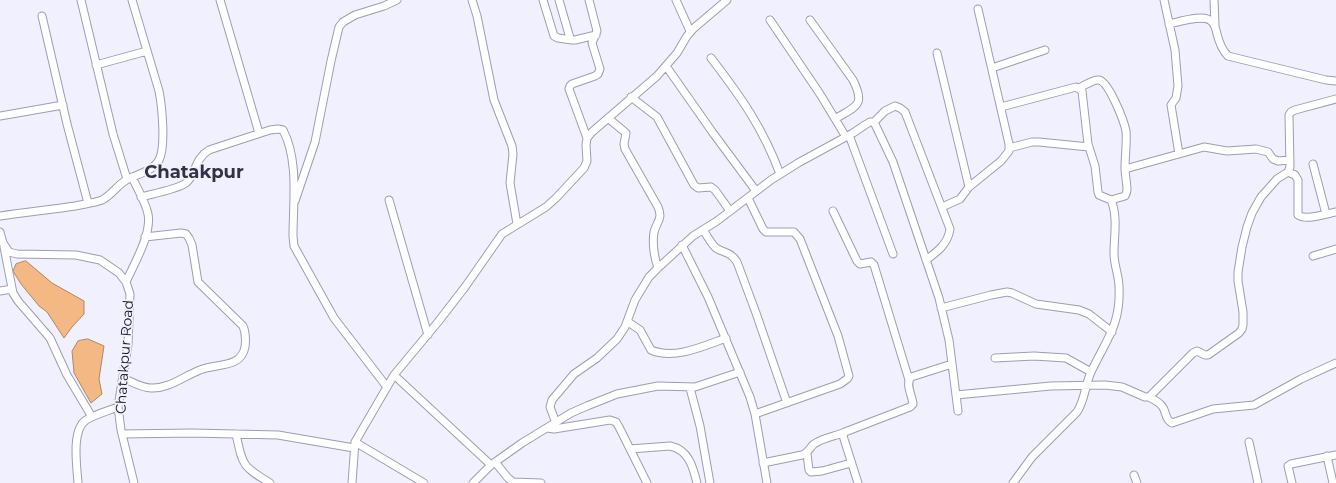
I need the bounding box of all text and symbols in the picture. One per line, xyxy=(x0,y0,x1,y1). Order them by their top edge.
district label: Chatakpur xyxy=(144,162,244,184)
street label: Chatakpur Road xyxy=(113,299,137,415)

